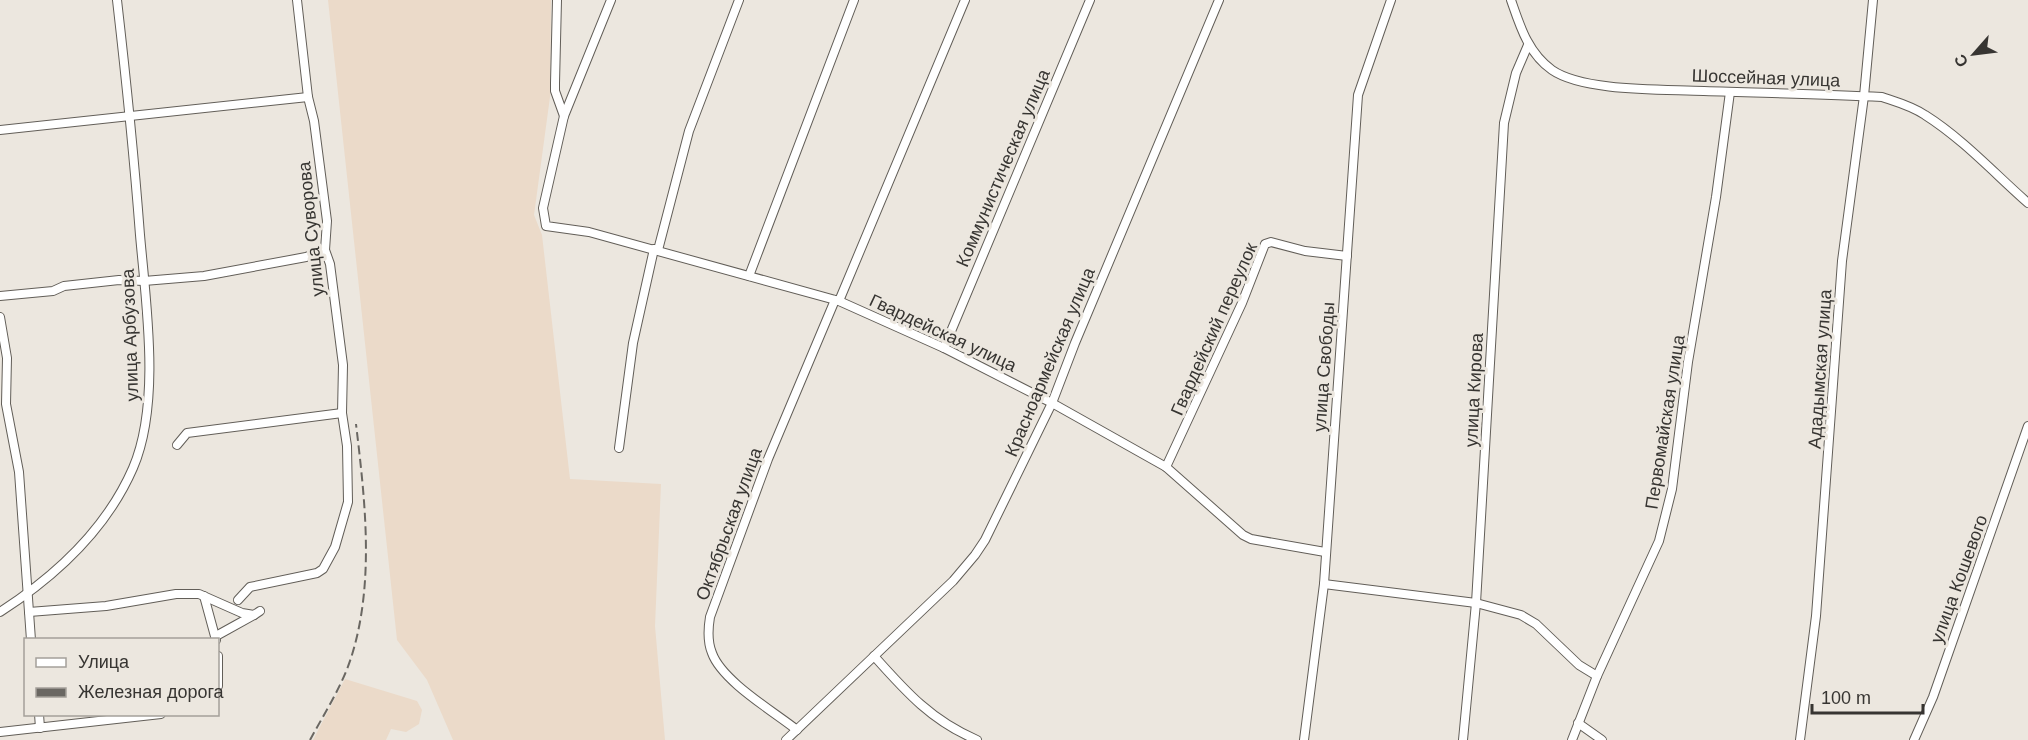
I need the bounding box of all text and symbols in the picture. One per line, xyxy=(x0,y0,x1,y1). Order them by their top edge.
north arrow xyxy=(1944,24,2004,84)
text: С xyxy=(1951,51,1971,70)
street label: Коммунистическая улица xyxy=(952,65,1054,270)
street label: Шоссейная улица xyxy=(1691,65,1842,91)
street label: улица Суворова xyxy=(294,160,328,297)
street label: Гвардейский переулок xyxy=(1167,239,1261,418)
street label: Красноармейская улица xyxy=(1001,264,1099,460)
street label: улица Арбузова xyxy=(118,267,142,402)
street label: Ададымская улица xyxy=(1804,288,1836,449)
street label: Гвардейская улица xyxy=(866,290,1021,376)
street label: улица Свободы xyxy=(1309,301,1339,433)
street label: улица Кирова xyxy=(1461,331,1487,448)
street label: Первомайская улица xyxy=(1641,332,1689,511)
street label: Октябрьская улица xyxy=(692,444,766,603)
street label: улица Кошевого xyxy=(1927,512,1991,646)
legend xyxy=(24,638,219,716)
text: Улица xyxy=(78,652,130,672)
scale bar xyxy=(1812,677,1923,715)
text: Железная дорога xyxy=(78,682,225,702)
text: 100 m xyxy=(1821,688,1871,708)

